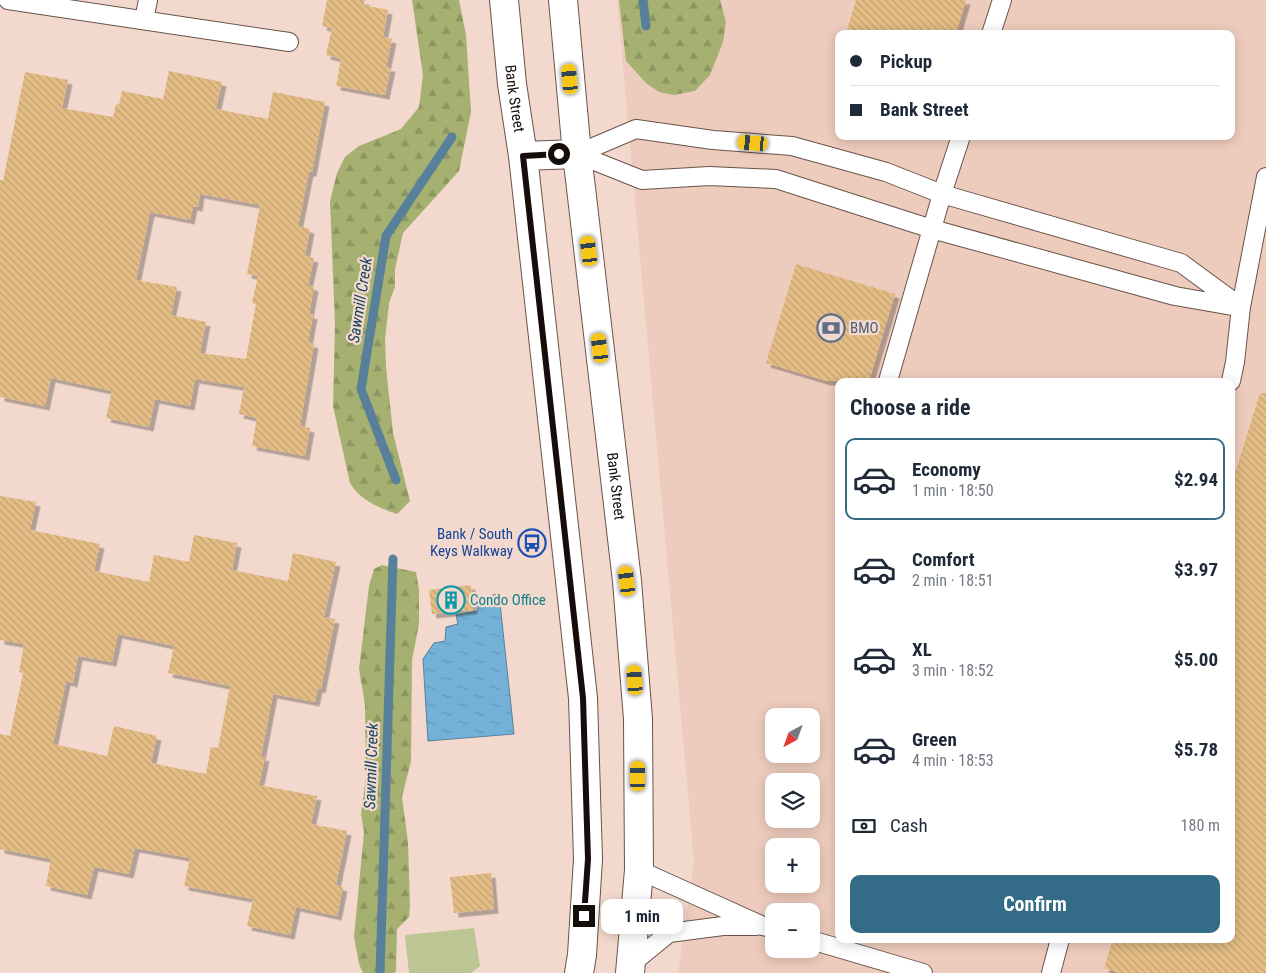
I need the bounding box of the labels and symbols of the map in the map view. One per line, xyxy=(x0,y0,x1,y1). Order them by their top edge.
car xyxy=(561,63,578,95)
street label: Bank Street xyxy=(501,64,528,133)
car xyxy=(737,134,768,152)
route start xyxy=(548,143,570,165)
car xyxy=(579,235,598,267)
water label: Sawmill Creek xyxy=(344,255,376,344)
bank icon: BMO xyxy=(816,313,846,343)
place label: BMO xyxy=(850,319,879,337)
car xyxy=(590,332,609,364)
street label: Bank Street xyxy=(603,451,629,521)
place label: Bank / South Keys Walkway xyxy=(430,525,513,560)
bus stop icon: Bank / South Keys Walkway xyxy=(517,528,547,558)
car xyxy=(617,565,636,597)
building icon: Condo Office xyxy=(436,585,466,615)
place label: Condo Office xyxy=(470,591,546,609)
car xyxy=(626,665,643,695)
north arrow xyxy=(765,708,820,762)
water label: Sawmill Creek xyxy=(360,721,382,810)
car xyxy=(630,761,645,791)
callout: 1 min xyxy=(602,898,684,934)
route end xyxy=(573,905,595,927)

